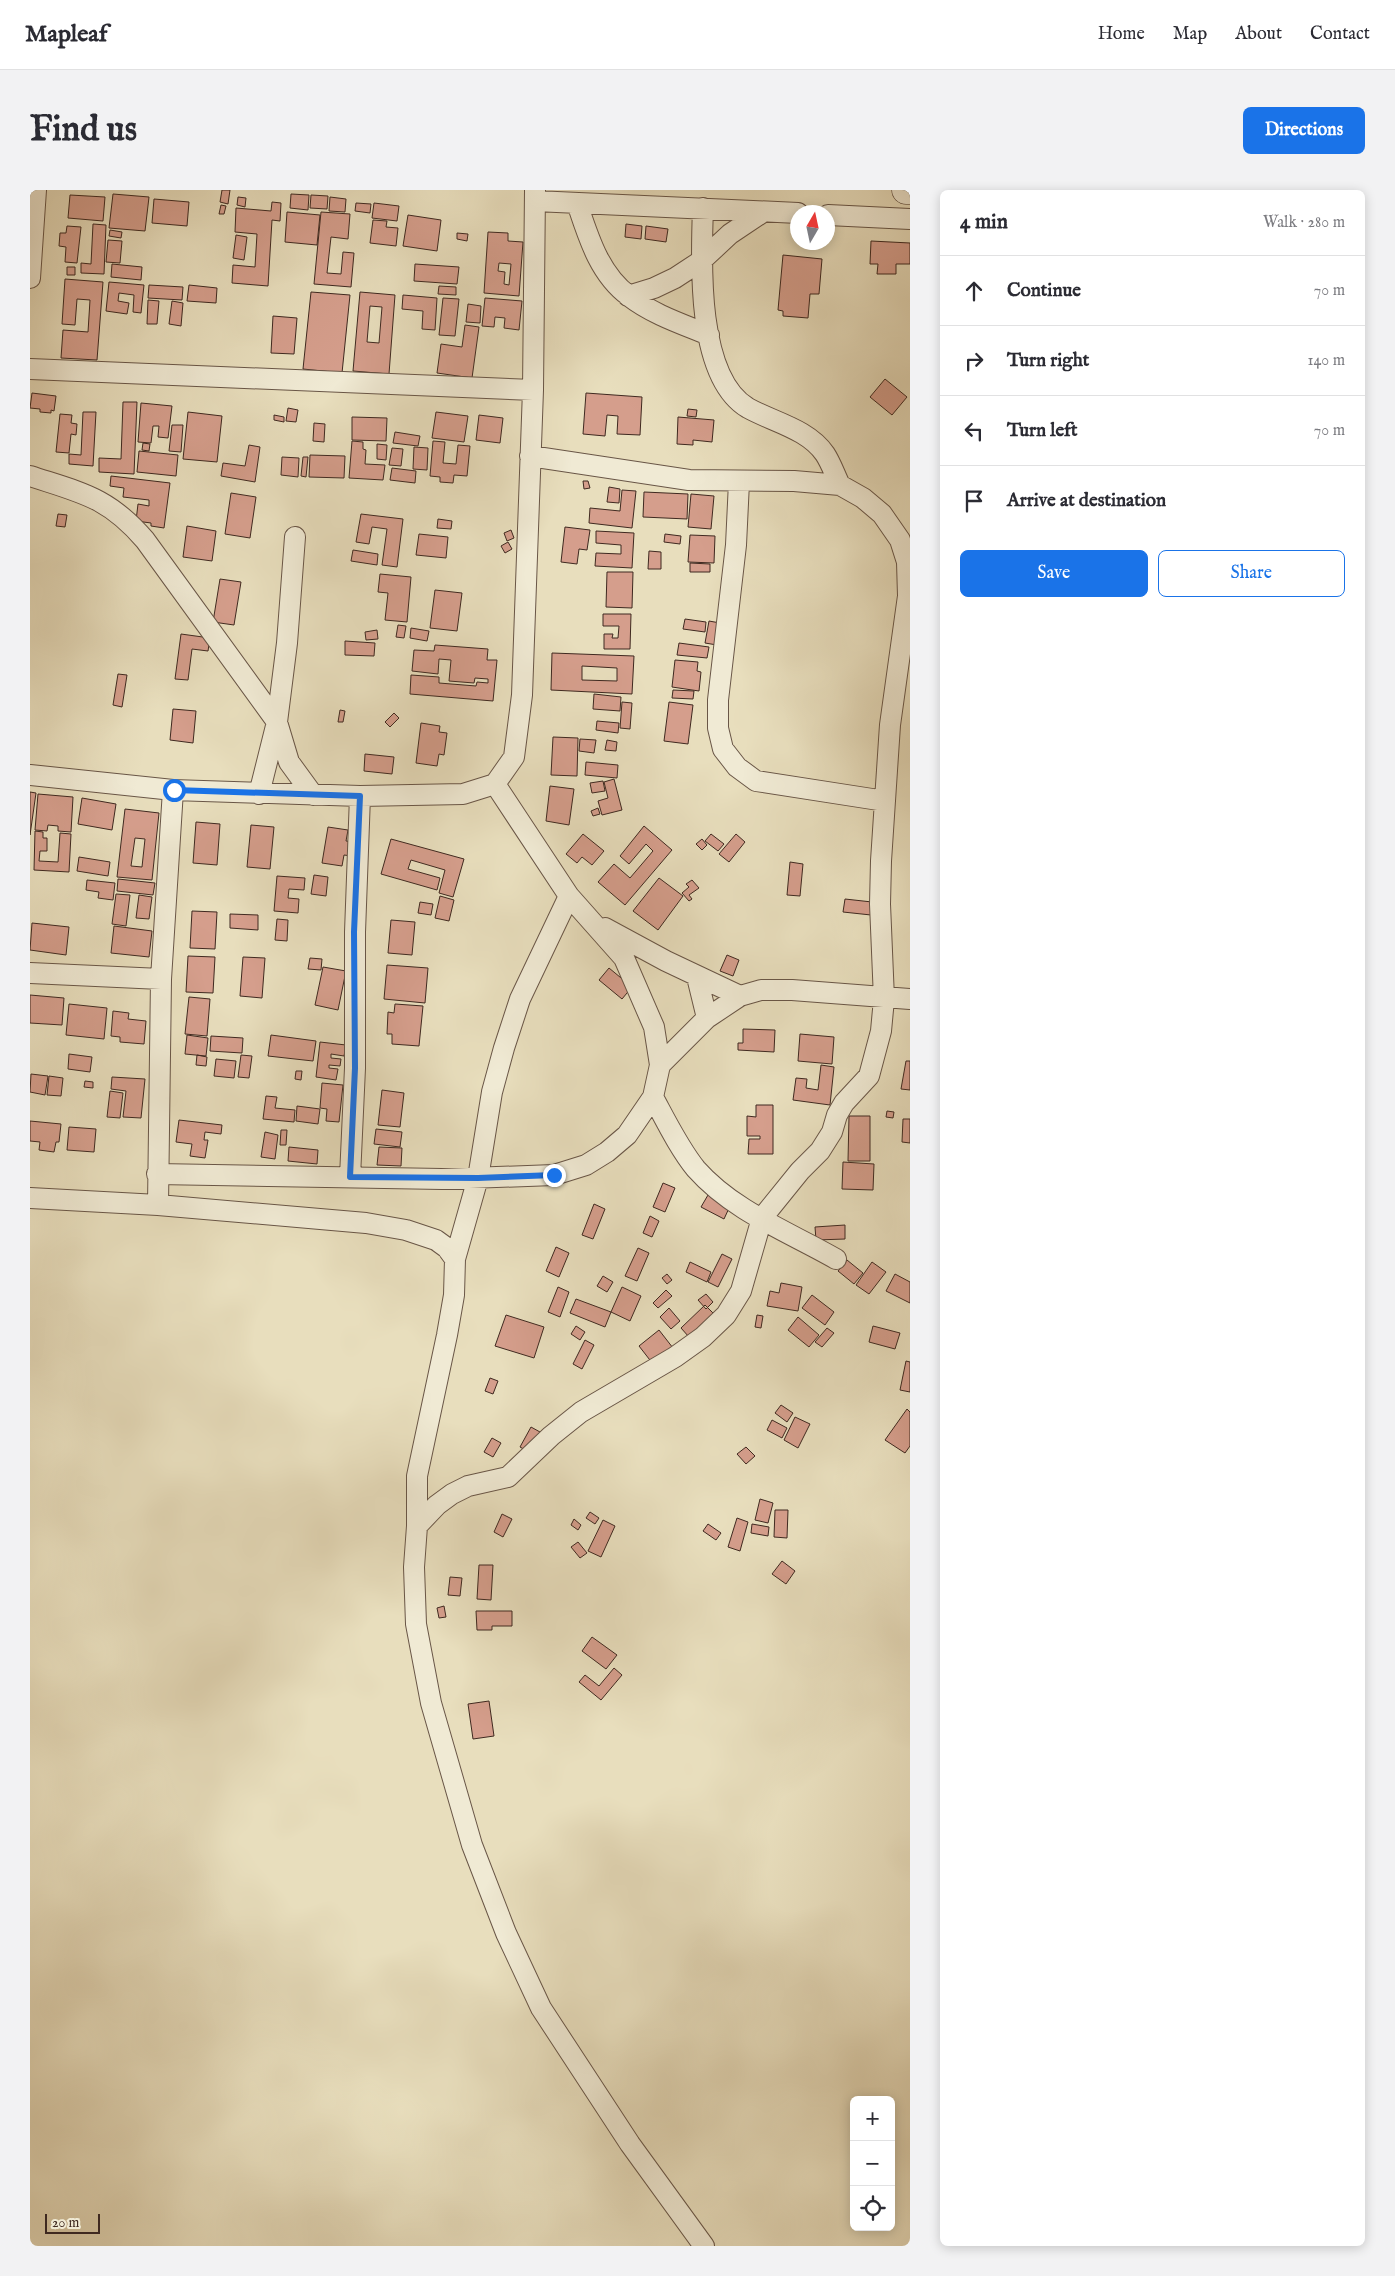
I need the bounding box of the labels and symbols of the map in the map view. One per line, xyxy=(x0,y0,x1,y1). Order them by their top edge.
north arrow xyxy=(790,205,835,250)
route start xyxy=(163,779,186,802)
route end xyxy=(543,1164,566,1187)
scale bar xyxy=(45,2211,100,2234)

